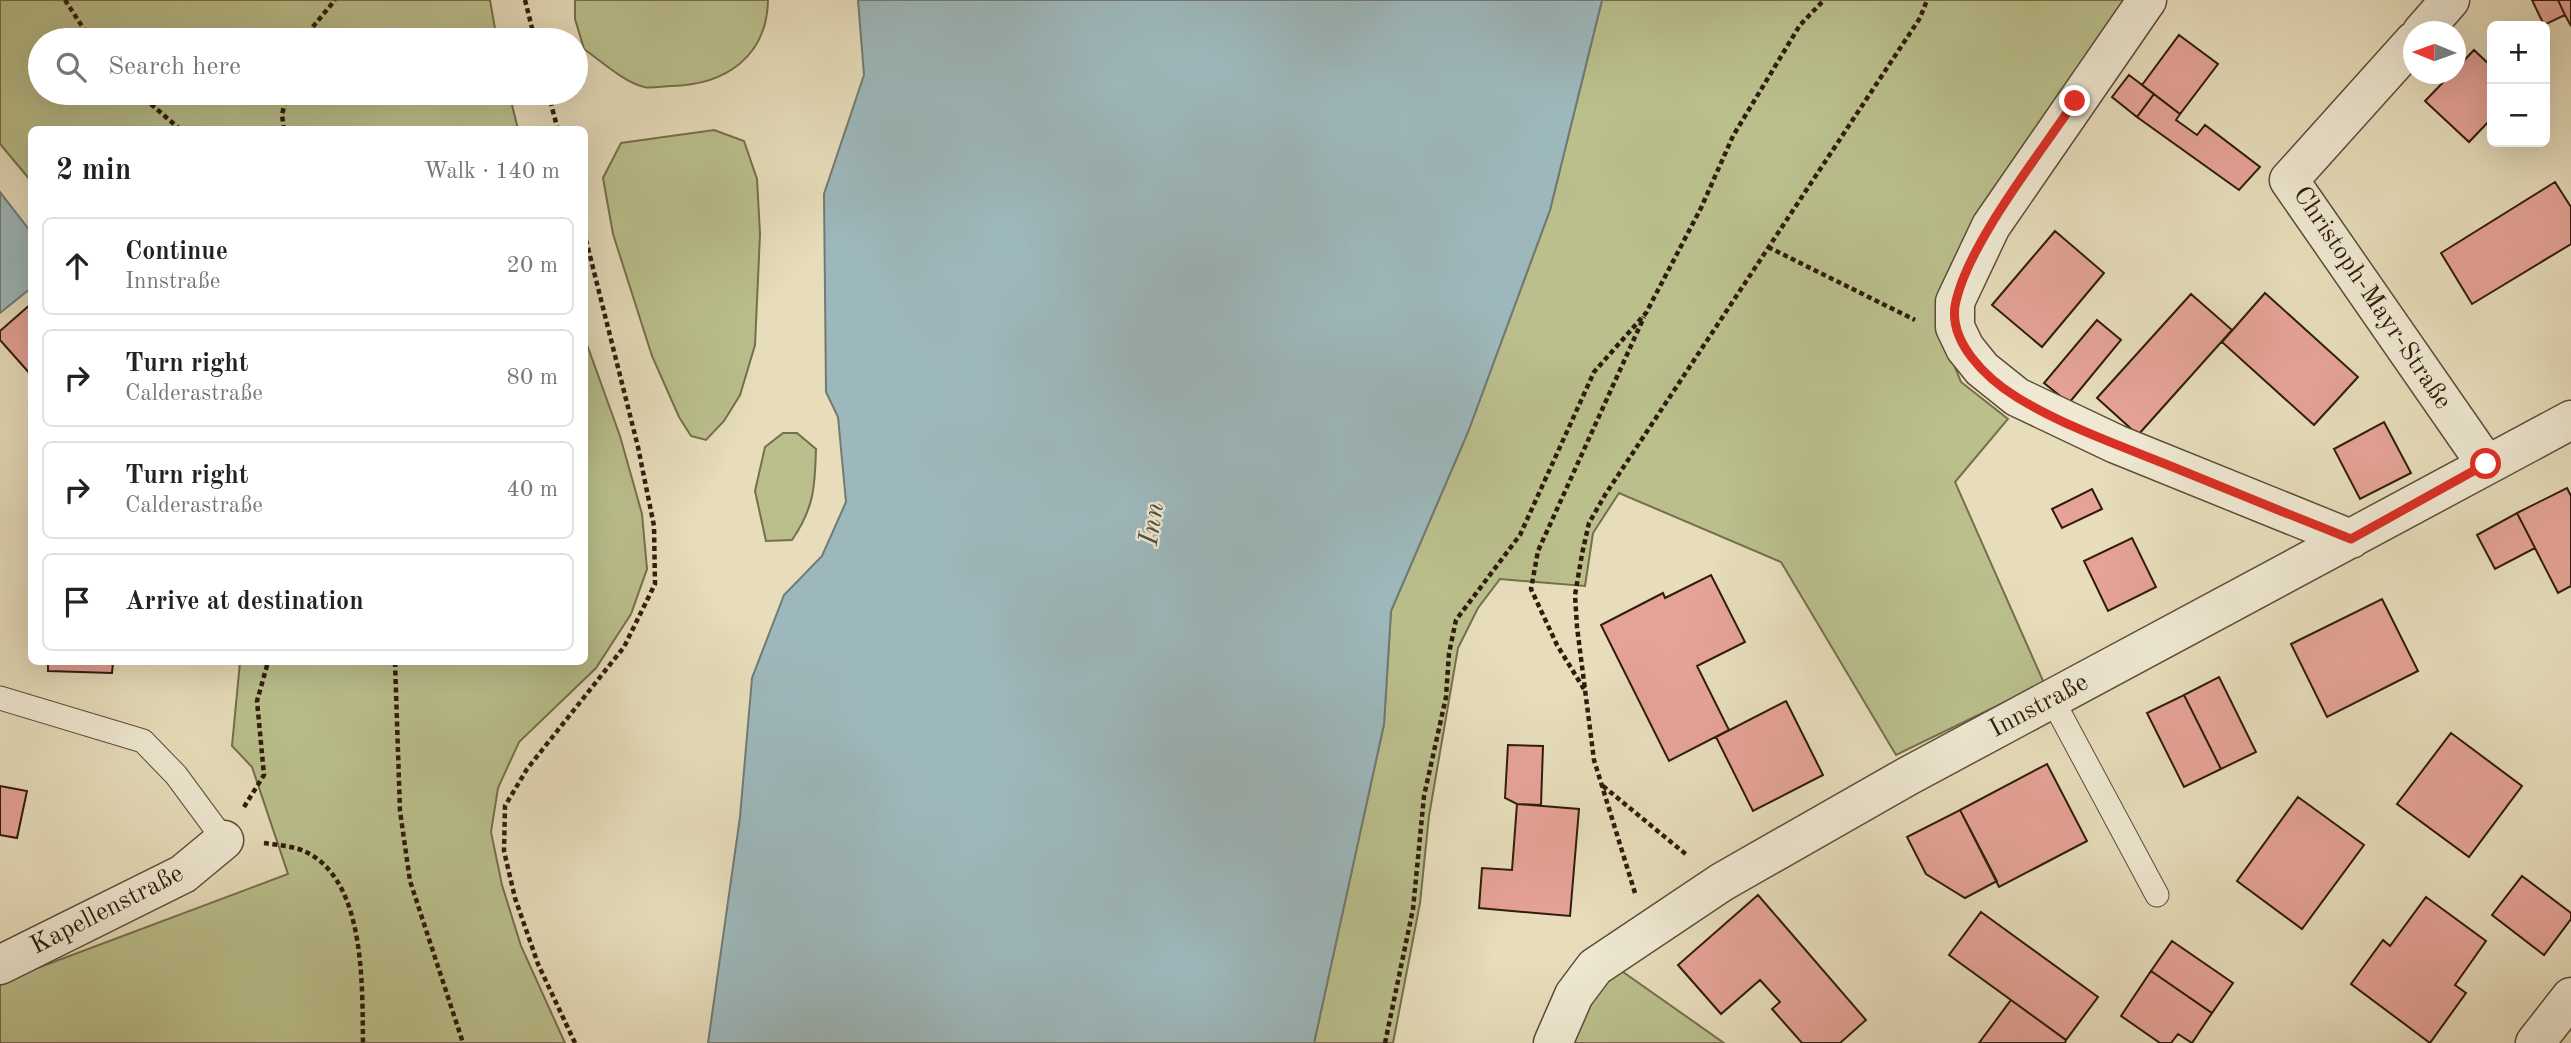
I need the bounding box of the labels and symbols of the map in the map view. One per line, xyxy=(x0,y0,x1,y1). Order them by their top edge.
north arrow xyxy=(2403,21,2466,84)
route end xyxy=(2059,85,2090,116)
street label: Christoph-Mayr-Straße xyxy=(2288,182,2456,414)
route start xyxy=(2470,448,2501,479)
water label: Inn xyxy=(1136,500,1170,549)
street label: Innstraße xyxy=(1985,669,2093,743)
street label: Kapellenstraße xyxy=(26,860,188,960)

